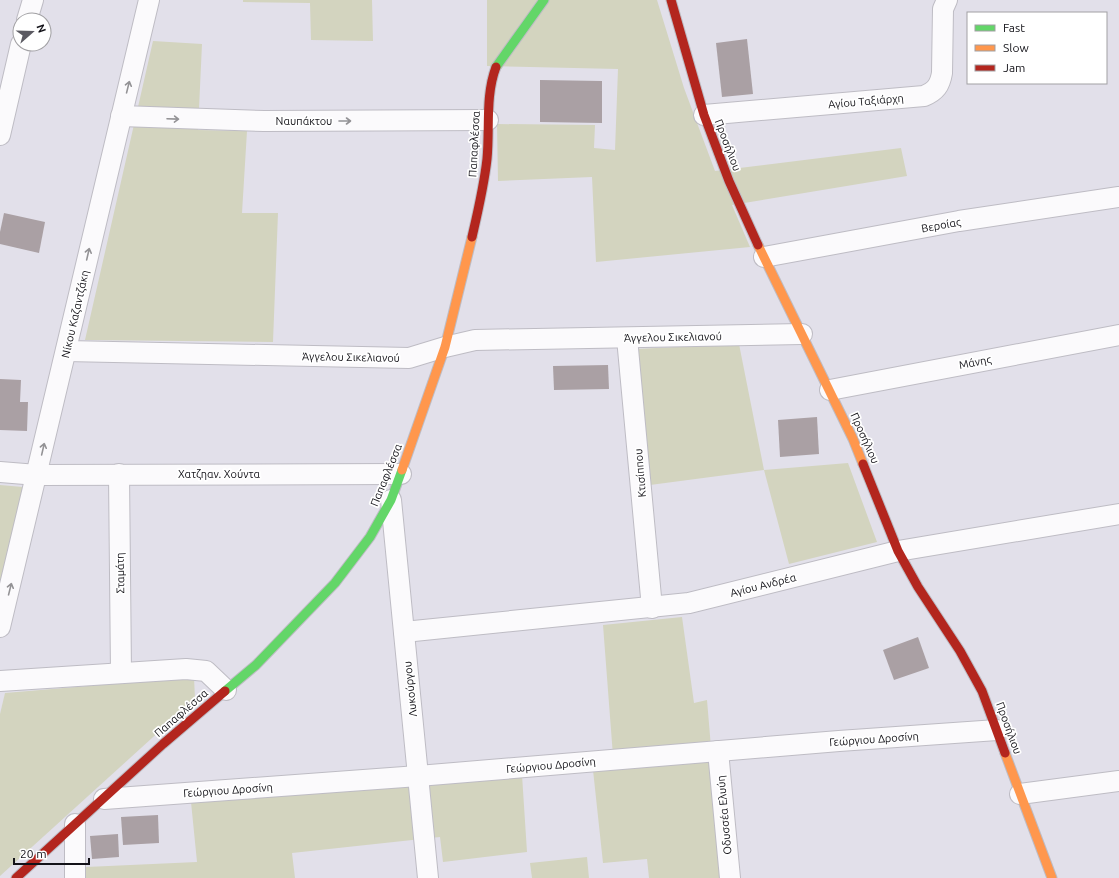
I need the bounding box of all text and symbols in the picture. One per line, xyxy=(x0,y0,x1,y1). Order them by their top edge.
north arrow xyxy=(12,12,52,52)
legend xyxy=(967,12,1107,84)
text: Fast xyxy=(1003,21,1025,34)
text: N xyxy=(34,23,48,34)
text: Slow xyxy=(1003,41,1029,54)
text: Jam xyxy=(1003,61,1025,74)
one-way arrow xyxy=(124,81,132,94)
street label: Αγίου Ταξιάρχη xyxy=(828,92,904,111)
street label: Παπαφλέσσα xyxy=(466,110,482,177)
one-way arrow xyxy=(166,115,179,122)
street label: Ναυπάκτου xyxy=(276,115,332,127)
one-way arrow xyxy=(338,117,351,125)
street label: Προσήλιου xyxy=(713,117,743,173)
street label: Βεροίας xyxy=(920,216,962,235)
one-way arrow xyxy=(85,248,93,261)
street label: Νίκου Καζαντζάκη xyxy=(59,269,91,359)
street label: Άγγελου Σικελιανού xyxy=(624,330,722,344)
street label: Άγγελου Σικελιανού xyxy=(302,350,400,364)
street label: Μάνης xyxy=(958,353,992,372)
street label: Προσήλιου xyxy=(848,411,882,465)
street label: Παπαφλέσσα xyxy=(368,442,404,508)
one-way arrow xyxy=(40,443,48,456)
street label: Κτισίππου xyxy=(632,448,648,498)
street label: Χατζηαν. Χούντα xyxy=(178,468,260,480)
street label: Σταμάτη xyxy=(114,552,126,594)
street label: Αγίου Ανδρέα xyxy=(729,571,798,599)
one-way arrow xyxy=(6,583,14,596)
street label: Λυκούργου xyxy=(401,661,419,717)
street label: Παπαφλέσσα xyxy=(152,686,210,739)
street label: Προσήλιου xyxy=(994,700,1024,756)
street label: Γεώργιου Δροσίνη xyxy=(829,730,919,748)
street label: Γεώργιου Δροσίνη xyxy=(506,755,596,775)
street label: Οδυσσέα Ελυύη xyxy=(715,775,733,855)
street label: Γεώργιου Δροσίνη xyxy=(183,781,273,799)
scale bar xyxy=(14,840,89,866)
text: 20 m xyxy=(20,847,47,860)

